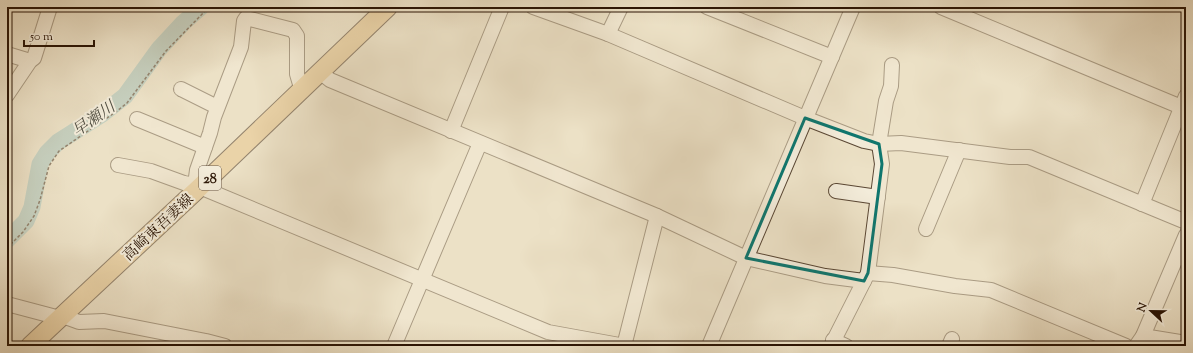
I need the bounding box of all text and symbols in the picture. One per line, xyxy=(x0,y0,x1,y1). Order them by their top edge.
scale bar xyxy=(24,22,94,48)
text: 50 m xyxy=(29,28,53,46)
water label: 早瀬川 xyxy=(68,96,122,143)
road number: 28 xyxy=(199,166,221,190)
street label: 高崎東吾妻線 xyxy=(119,190,199,266)
north arrow xyxy=(1131,291,1171,331)
text: N xyxy=(1133,300,1152,316)

